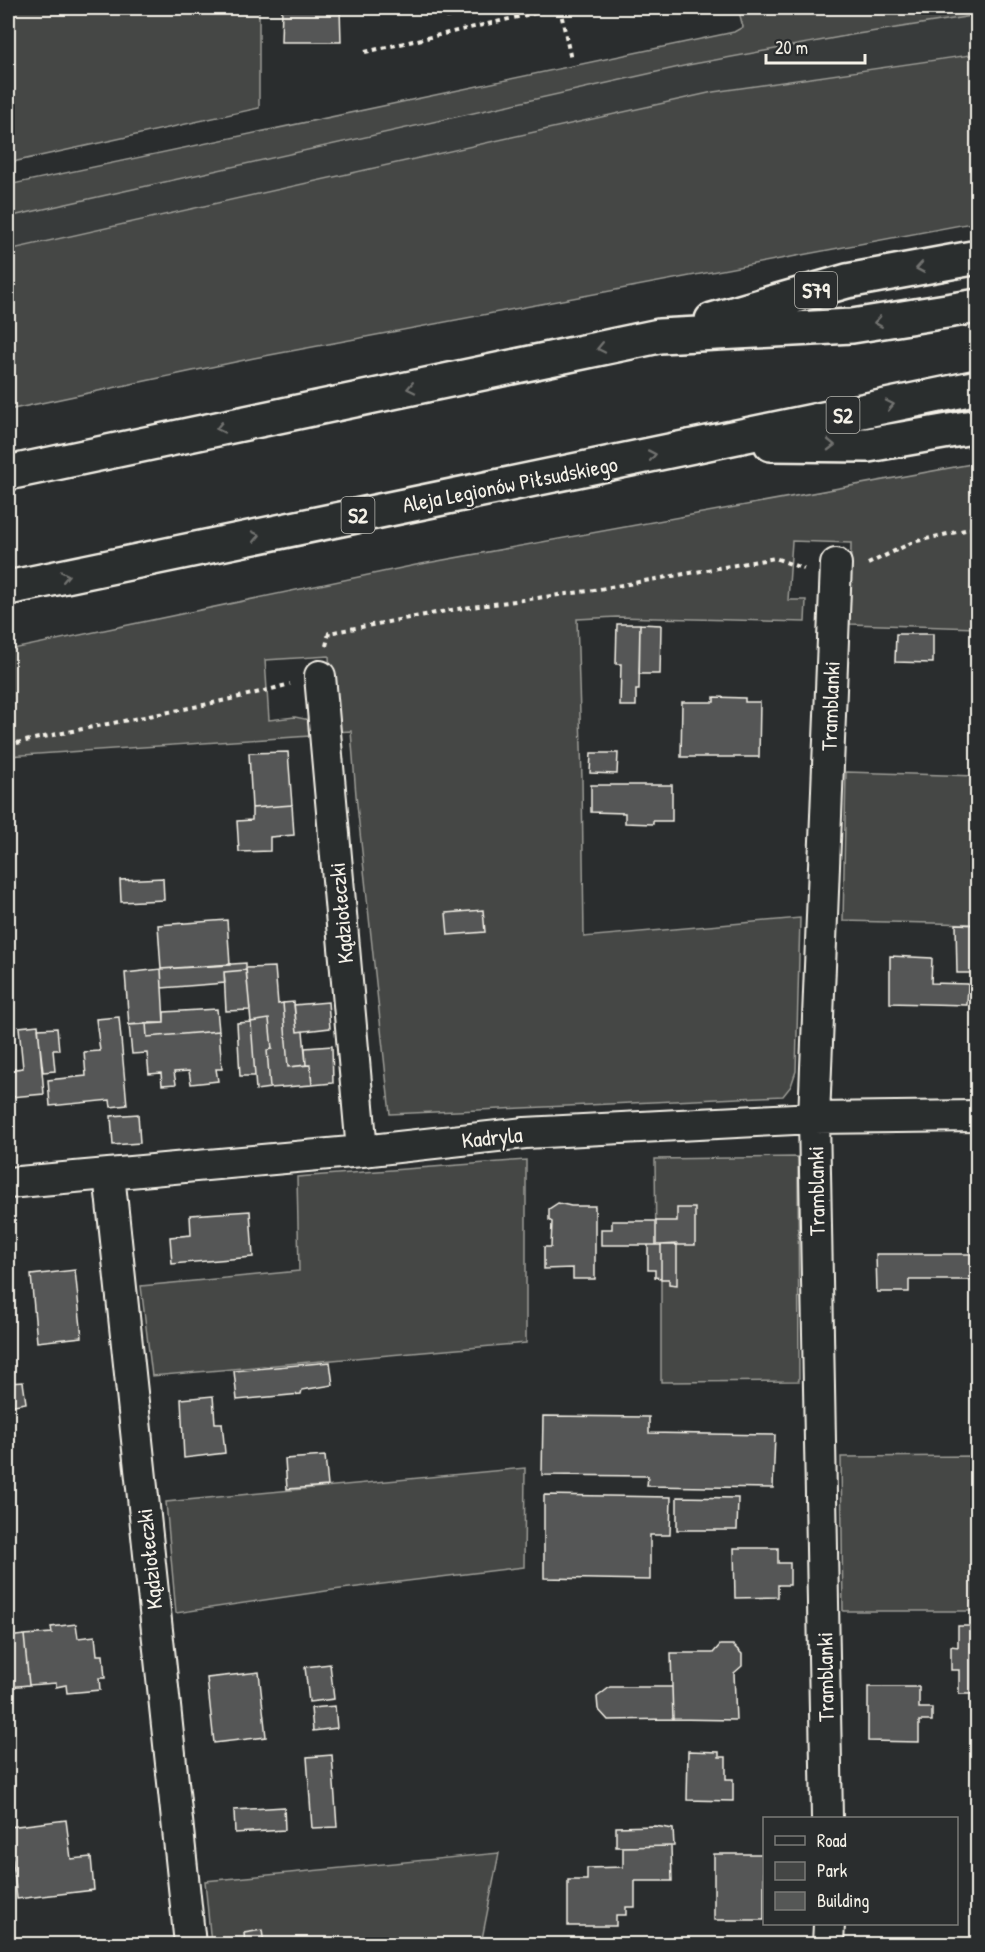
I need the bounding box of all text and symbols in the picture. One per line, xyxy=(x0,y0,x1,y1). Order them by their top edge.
scale bar xyxy=(766,27,865,65)
text: 20 m xyxy=(775,35,808,60)
one-way arrow xyxy=(915,261,925,274)
road number: S79 xyxy=(795,272,837,308)
one-way arrow xyxy=(874,315,883,327)
one-way arrow xyxy=(597,340,607,353)
one-way arrow xyxy=(406,381,416,394)
road number: S2 xyxy=(826,397,860,433)
one-way arrow xyxy=(885,400,895,413)
one-way arrow xyxy=(215,421,225,434)
one-way arrow xyxy=(826,439,835,451)
street label: Aleja Legionów Piłsudskiego xyxy=(400,448,620,520)
one-way arrow xyxy=(647,449,657,462)
road number: S2 xyxy=(342,497,374,533)
one-way arrow xyxy=(250,530,260,543)
one-way arrow xyxy=(59,570,69,583)
street label: Tramblanki xyxy=(813,661,847,751)
street label: Kądziołeczki xyxy=(322,861,360,965)
street label: Kadryla xyxy=(460,1119,524,1155)
street label: Tramblanki xyxy=(800,1146,832,1236)
street label: Kądziołeczki xyxy=(129,1507,169,1611)
street label: Tramblanki xyxy=(809,1632,841,1722)
legend xyxy=(763,1817,958,1925)
text: Road xyxy=(817,1828,847,1853)
text: Park xyxy=(817,1858,848,1883)
text: Building xyxy=(817,1888,869,1913)

